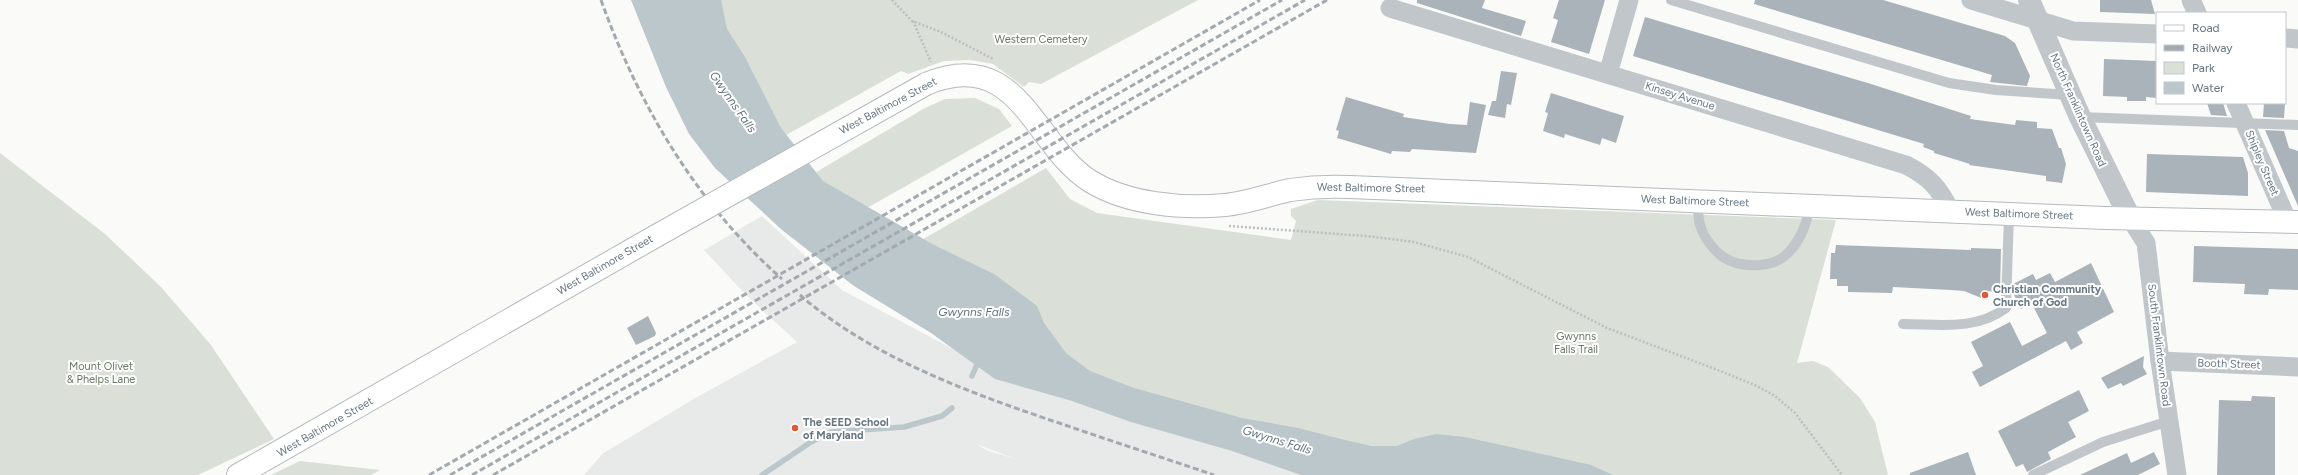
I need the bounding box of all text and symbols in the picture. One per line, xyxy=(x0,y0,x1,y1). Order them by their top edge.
legend xyxy=(2156,12,2286,104)
text: Road xyxy=(2192,21,2220,35)
park label: Western Cemetery xyxy=(995,33,1088,46)
text: Railway xyxy=(2192,41,2233,55)
street label: North Franklintown Road xyxy=(2047,51,2109,169)
text: Park xyxy=(2192,61,2215,75)
water label: Gwynns Falls xyxy=(707,69,759,136)
street label: West Baltimore Street xyxy=(837,75,939,137)
street label: Kinsey Avenue xyxy=(1644,79,1716,113)
text: Water xyxy=(2192,81,2224,95)
street label: Shipley Street xyxy=(2242,128,2282,198)
street label: West Baltimore Street xyxy=(1317,181,1425,195)
street label: West Baltimore Street xyxy=(1641,193,1749,209)
street label: West Baltimore Street xyxy=(1965,206,2073,222)
street label: West Baltimore Street xyxy=(555,232,655,298)
place label: Christian Community Church of God xyxy=(1993,283,2102,309)
street label: South Franklintown Road xyxy=(2145,283,2173,407)
marker: Christian Community Church of God xyxy=(1980,290,1990,300)
water label: Gwynns Falls xyxy=(938,305,1010,319)
park label: Gwynns Falls Trail xyxy=(1554,330,1598,356)
street label: Booth Street xyxy=(2197,356,2261,372)
park label: Mount Olivet & Phelps Lane xyxy=(67,360,135,386)
street label: West Baltimore Street xyxy=(275,394,375,460)
place label: The SEED School of Maryland xyxy=(803,416,889,442)
marker: The SEED School of Maryland xyxy=(790,423,800,433)
water label: Gwynns Falls xyxy=(1241,423,1313,457)

